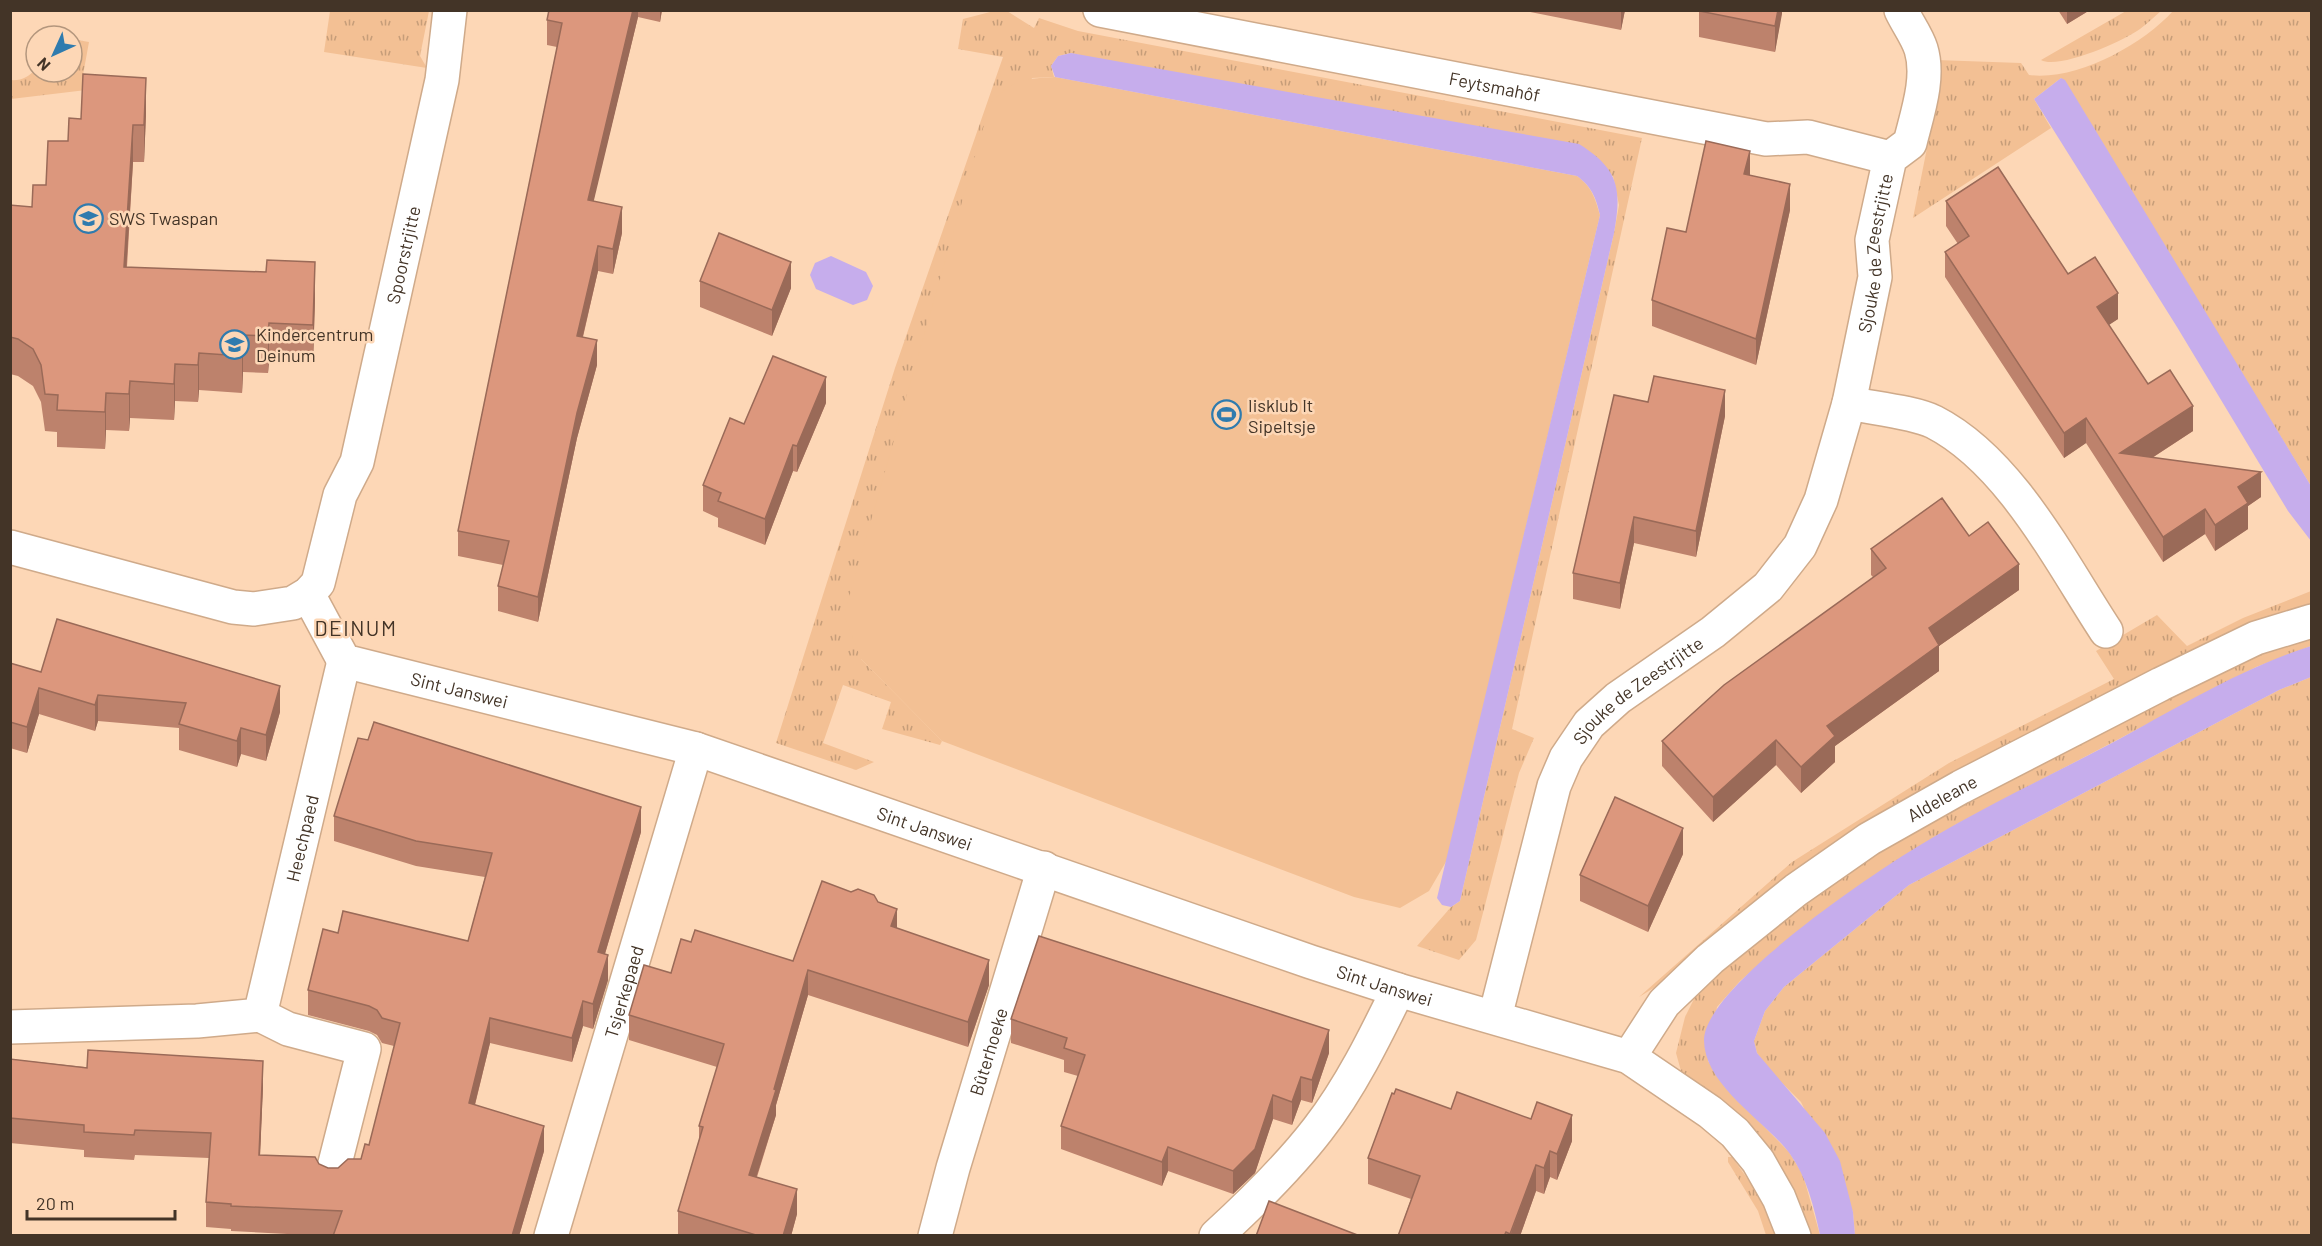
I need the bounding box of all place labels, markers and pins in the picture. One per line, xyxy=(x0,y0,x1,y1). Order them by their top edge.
school or university icon: SWS Twaspan xyxy=(72,202,104,234)
place label: SWS Twaspan xyxy=(109,207,218,229)
place label: Kindercentrum Deinum xyxy=(256,323,373,366)
school or university icon: Kindercentrum Deinum xyxy=(219,328,251,360)
place label: Iisklub It Sipeltsje xyxy=(1248,394,1316,437)
sports icon: Iisklub It Sipeltsje xyxy=(1211,399,1243,431)

